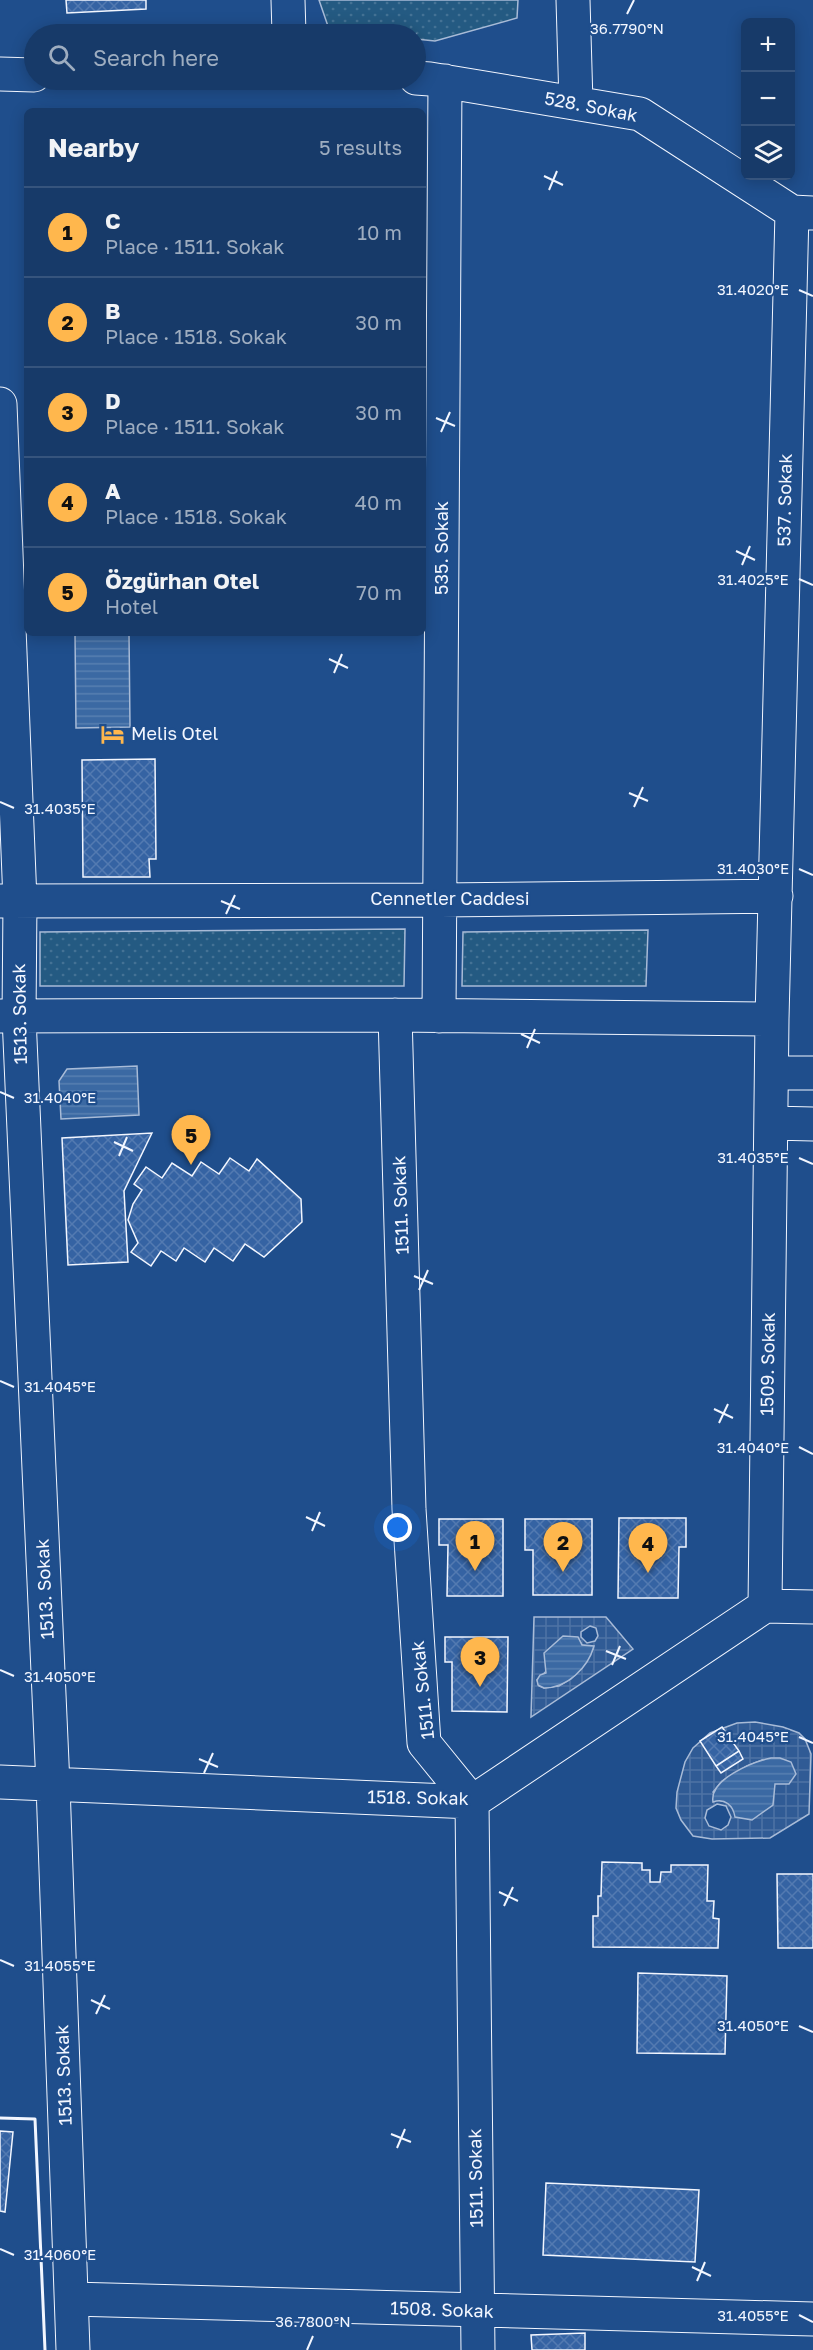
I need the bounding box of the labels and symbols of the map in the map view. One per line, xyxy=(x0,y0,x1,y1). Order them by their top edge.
text: 36.7790°N xyxy=(590,19,664,37)
street label: 528. Sokak xyxy=(543,86,640,126)
text: 31.4020°E xyxy=(717,280,789,298)
street label: 537. Sokak xyxy=(772,453,796,547)
street label: 535. Sokak xyxy=(430,501,452,595)
text: 31.4025°E xyxy=(717,570,789,588)
hotel icon: Melis Otel xyxy=(100,721,126,747)
place label: Melis Otel xyxy=(131,722,219,744)
text: 31.4035°E xyxy=(24,799,96,817)
text: 31.4030°E xyxy=(717,859,789,877)
street label: Cennetler Caddesi xyxy=(370,887,530,909)
street label: 1513. Sokak xyxy=(7,963,31,1065)
text: 31.4040°E xyxy=(24,1088,96,1106)
pin: 5 xyxy=(172,1116,210,1165)
text: 31.4035°E xyxy=(717,1148,789,1166)
street label: 1511. Sokak xyxy=(387,1155,413,1255)
street label: 1509. Sokak xyxy=(755,1312,779,1416)
text: 31.4045°E xyxy=(24,1377,96,1395)
text: 31.4040°E xyxy=(717,1438,789,1456)
your location xyxy=(383,1513,412,1542)
pin: 1 xyxy=(456,1522,494,1571)
pin: 2 xyxy=(544,1522,582,1572)
pin: 4 xyxy=(628,1524,668,1573)
street label: 1513. Sokak xyxy=(30,1538,58,1640)
pin: 3 xyxy=(460,1638,500,1687)
street label: 1511. Sokak xyxy=(406,1640,438,1741)
text: 31.4050°E xyxy=(24,1667,96,1685)
text: 31.4045°E xyxy=(717,1727,789,1745)
street label: 1518. Sokak xyxy=(367,1785,469,1809)
text: 31.4055°E xyxy=(24,1956,96,1974)
text: 31.4050°E xyxy=(717,2016,789,2034)
street label: 1513. Sokak xyxy=(50,2024,76,2126)
street label: 1511. Sokak xyxy=(463,2128,487,2228)
text: 31.4060°E xyxy=(24,2245,96,2263)
street label: 1508. Sokak xyxy=(390,2296,494,2322)
text: 31.4055°E xyxy=(717,2306,789,2324)
text: 36.7800°N xyxy=(275,2312,351,2330)

